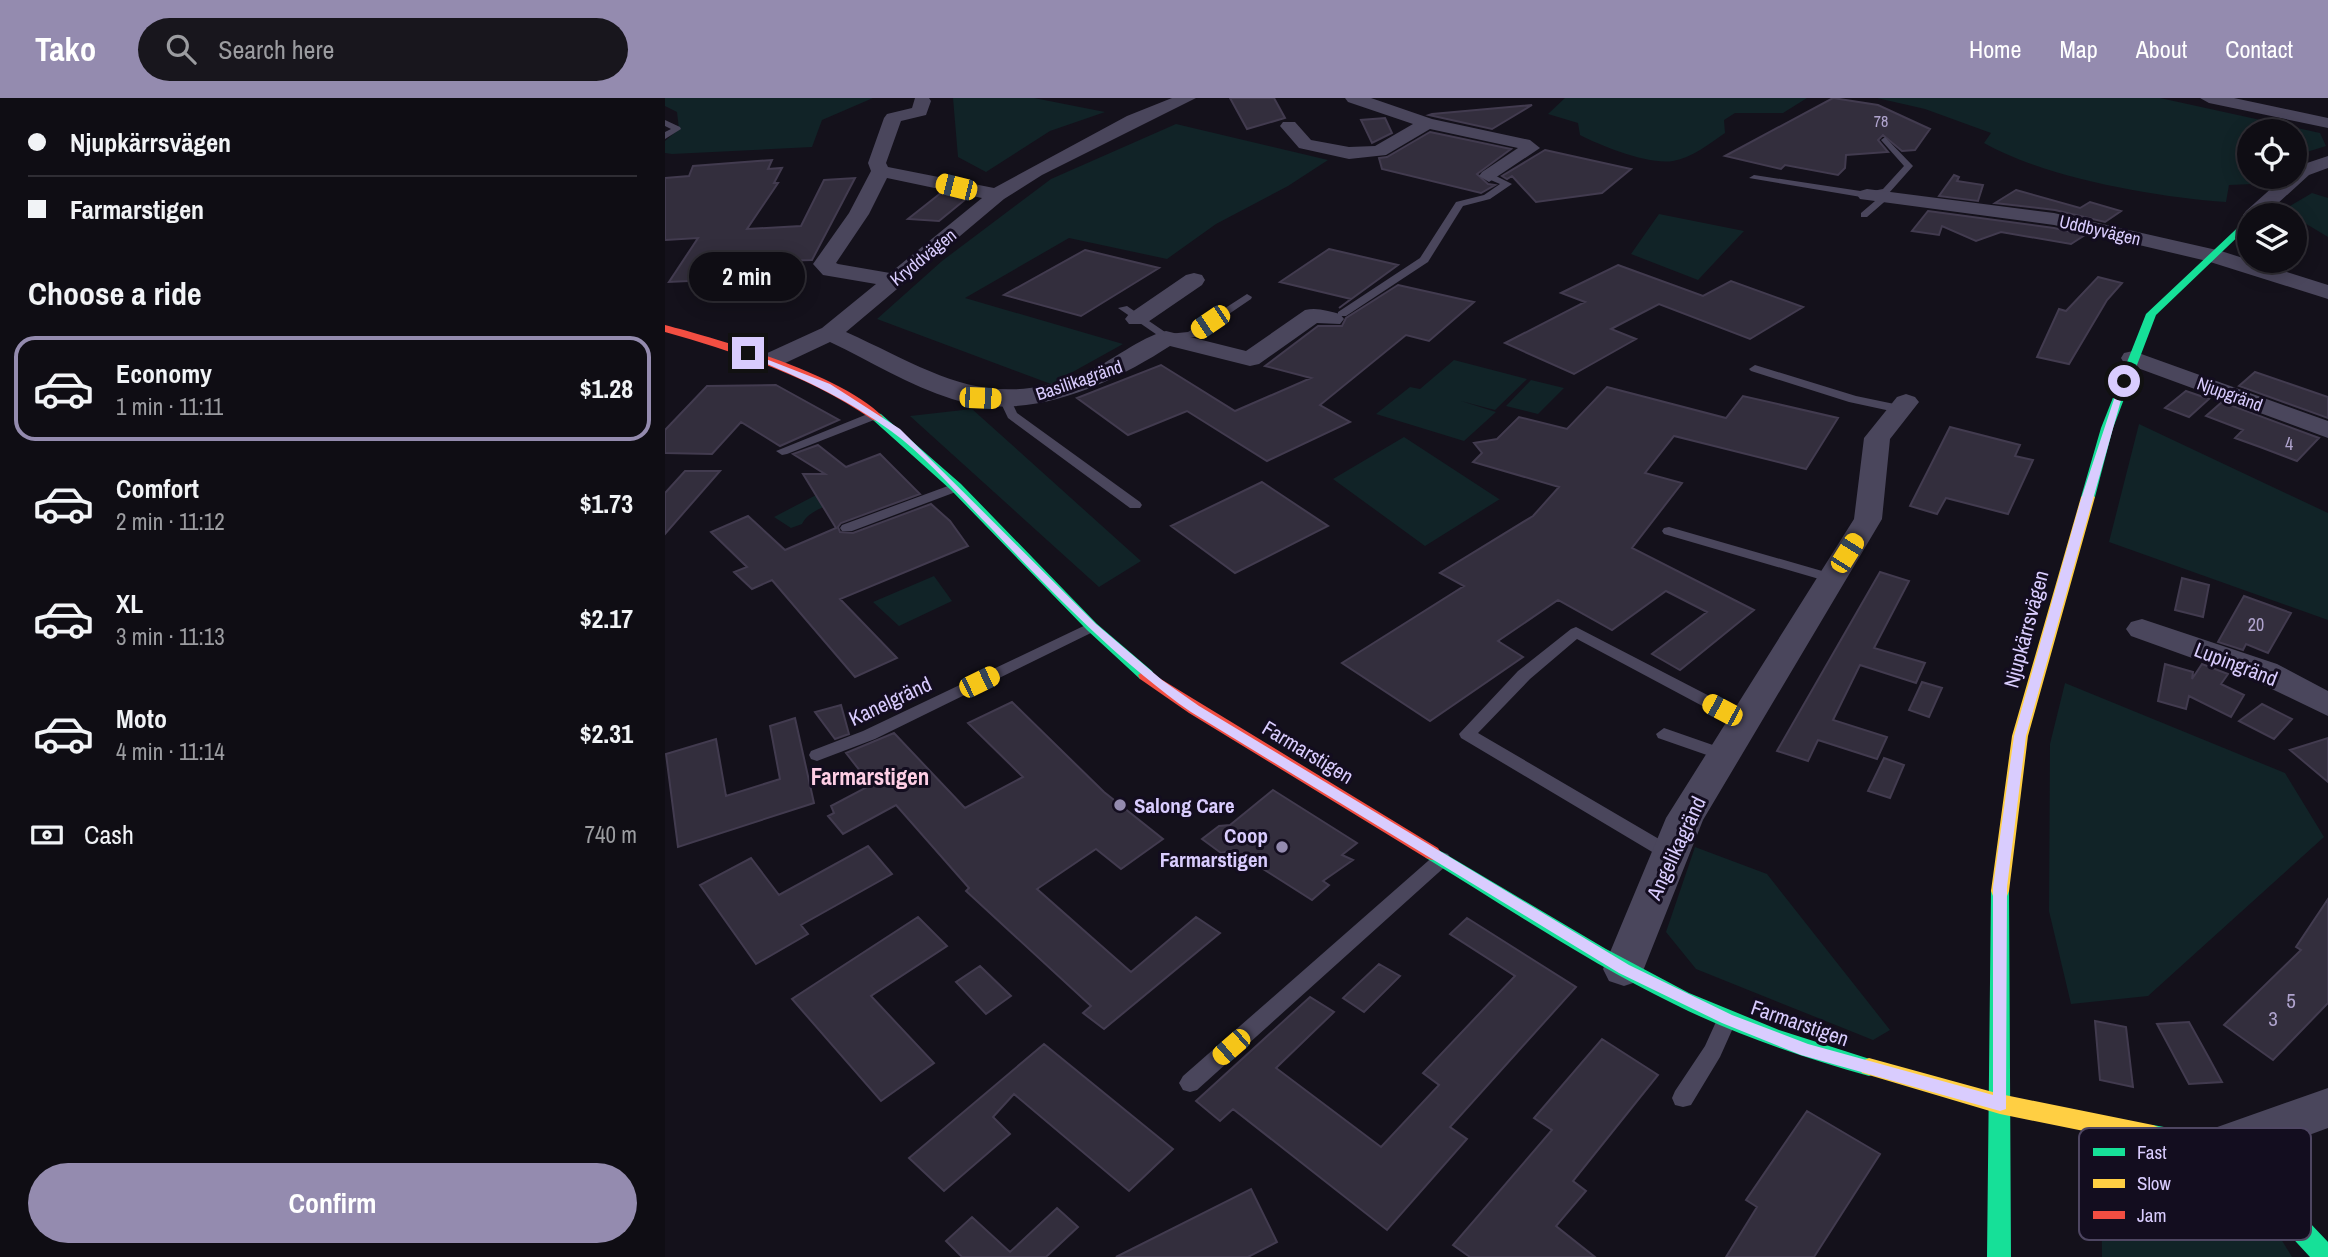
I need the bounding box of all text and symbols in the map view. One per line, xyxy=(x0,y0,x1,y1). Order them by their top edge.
search box xyxy=(138,18,628,81)
text: Tako xyxy=(35,27,96,71)
icon: search xyxy=(162,30,200,68)
text: Search here xyxy=(218,32,334,67)
text: Home xyxy=(1969,33,2021,65)
text: Map xyxy=(2059,33,2098,65)
text: About xyxy=(2136,33,2187,65)
text: Contact xyxy=(2225,33,2293,65)
house number: 78 xyxy=(1874,110,1888,132)
map controls xyxy=(2237,119,2307,273)
button: locate xyxy=(2237,119,2307,189)
text: Njupkärrsvägen xyxy=(70,125,231,160)
car xyxy=(934,172,979,202)
text: Farmarstigen xyxy=(70,192,204,227)
button: layers xyxy=(2237,203,2307,273)
street label: Uddbyvägen xyxy=(2057,208,2143,252)
street label: Kryddvägen xyxy=(885,222,961,292)
callout: 2 min xyxy=(690,252,806,300)
text: 2 min xyxy=(722,261,772,292)
text: Choose a ride xyxy=(28,272,202,315)
car xyxy=(1187,302,1234,342)
route end xyxy=(732,337,764,369)
street label: Basilikagränd xyxy=(1032,353,1126,407)
text: Economy xyxy=(116,356,212,391)
icon: car xyxy=(32,357,95,420)
route start xyxy=(2108,365,2140,397)
text: $1.28 xyxy=(580,371,633,406)
street label: Njupgränd xyxy=(2194,371,2266,417)
car xyxy=(959,387,1002,409)
text: 1 min · 11:11 xyxy=(116,391,223,422)
house number: 4 xyxy=(2285,431,2293,456)
text: Comfort xyxy=(116,471,199,506)
icon: car xyxy=(32,472,95,535)
text: $1.73 xyxy=(580,486,633,521)
text: 2 min · 11:12 xyxy=(116,506,225,537)
car xyxy=(1827,530,1868,576)
street label: Njupkärrsvägen xyxy=(1996,567,2056,691)
text: XL xyxy=(116,586,143,621)
icon: car xyxy=(32,587,95,650)
text: $2.17 xyxy=(580,601,633,636)
house number: 20 xyxy=(2248,612,2264,637)
text: 3 min · 11:13 xyxy=(116,621,225,652)
street label: Lupingränd xyxy=(2190,635,2282,693)
car xyxy=(956,663,1003,701)
street label: Kanelgränd xyxy=(844,669,936,733)
car xyxy=(1699,691,1746,729)
text: Moto xyxy=(116,701,167,736)
icon: car xyxy=(32,702,95,765)
street label: Farmarstigen xyxy=(1257,713,1359,791)
text: $2.31 xyxy=(580,716,633,751)
text: 4 min · 11:14 xyxy=(116,736,225,767)
district label: Farmarstigen xyxy=(811,761,929,792)
place label: Salong Care xyxy=(1134,791,1235,820)
street label: Angelikagränd xyxy=(1639,792,1713,905)
marker: Salong Care xyxy=(1112,797,1128,813)
icon: cash xyxy=(28,816,66,854)
text: Cash xyxy=(84,817,134,852)
text: 740 m xyxy=(585,819,637,850)
place label: Coop Farmarstigen xyxy=(1160,821,1268,874)
marker: Coop Farmarstigen xyxy=(1274,839,1290,855)
house number: 5 xyxy=(2286,986,2296,1015)
street label: Farmarstigen xyxy=(1747,993,1853,1053)
house number: 3 xyxy=(2268,1004,2278,1033)
car xyxy=(1209,1025,1254,1069)
legend xyxy=(2079,1128,2311,1240)
text: Fast xyxy=(2137,1139,2167,1165)
button: Confirm xyxy=(28,1163,637,1243)
text: Slow xyxy=(2137,1170,2172,1196)
text: Jam xyxy=(2137,1202,2166,1228)

